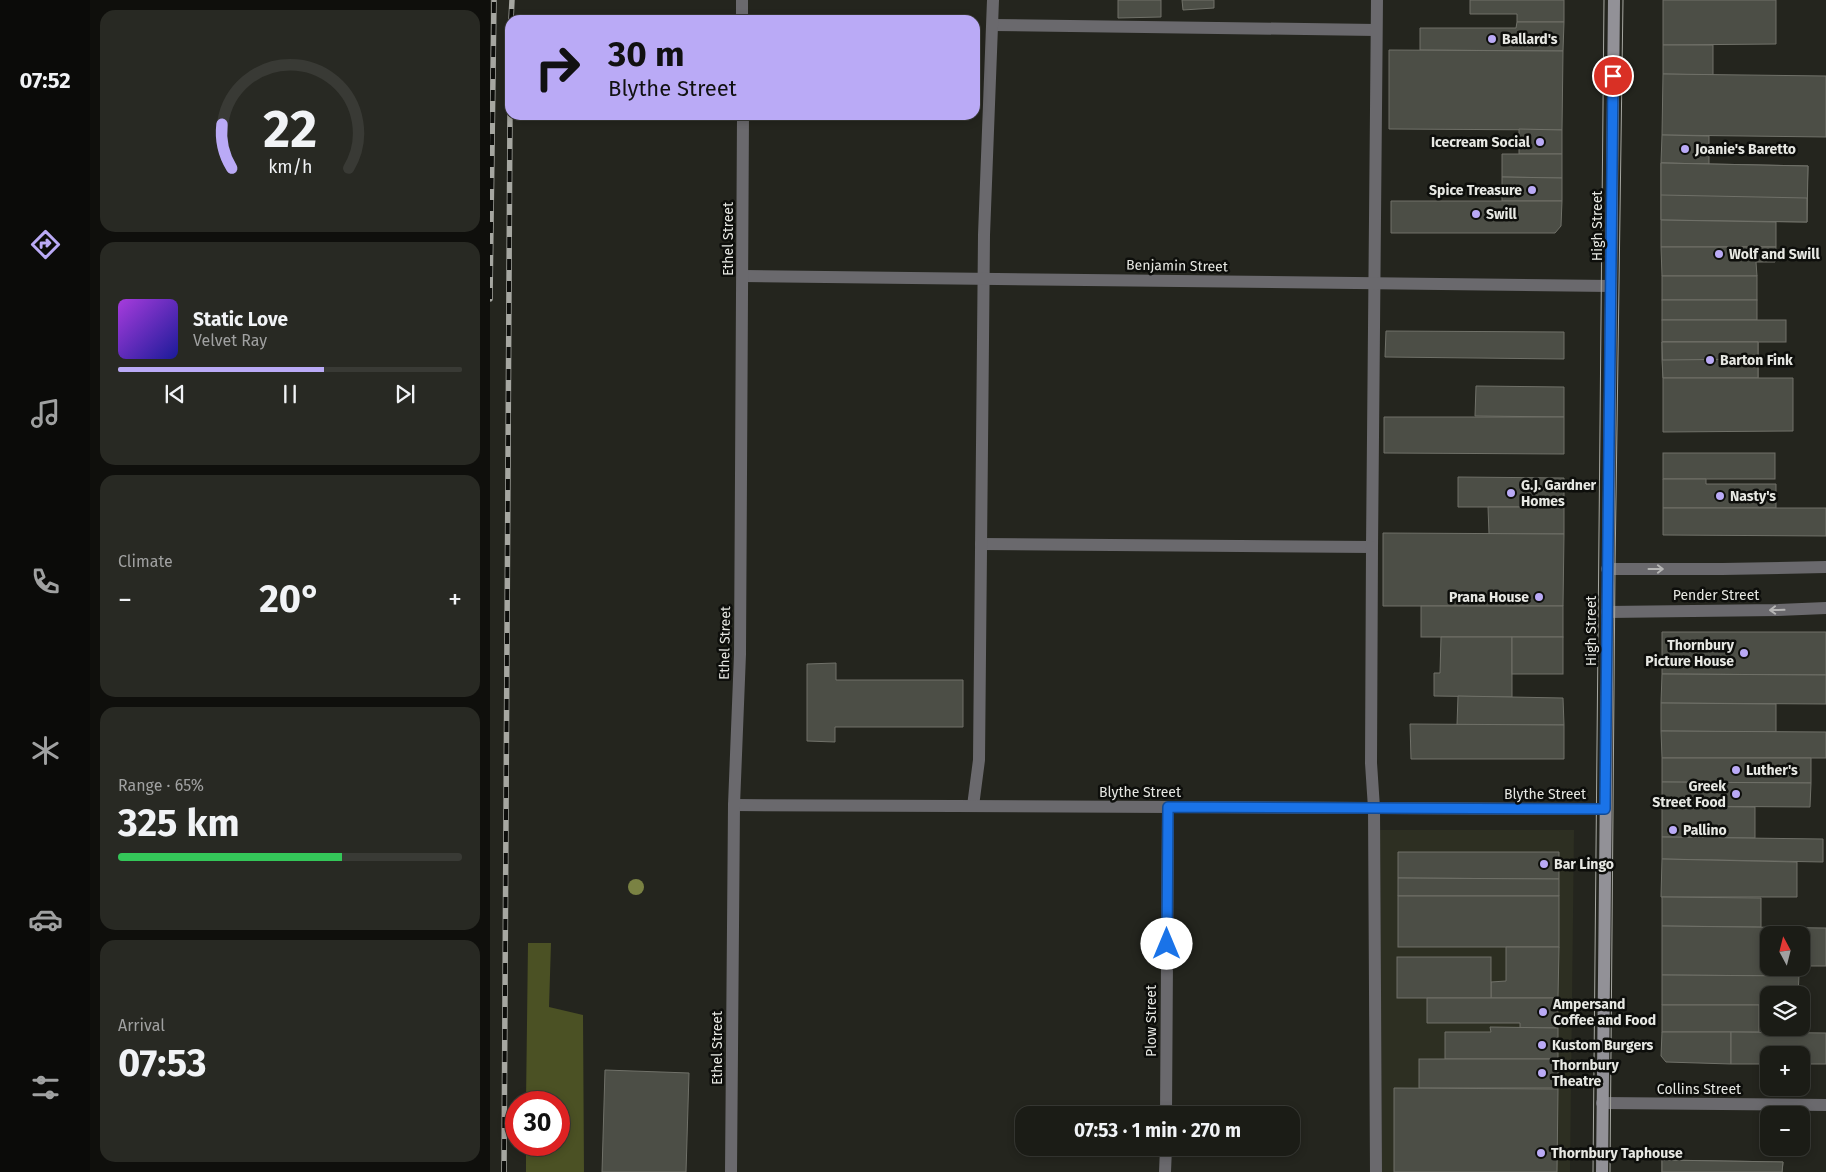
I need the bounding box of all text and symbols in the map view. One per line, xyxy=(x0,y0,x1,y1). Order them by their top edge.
place label: Ballard's xyxy=(1502,31,1558,48)
text: 30 m xyxy=(608,33,685,75)
marker: Ballard's xyxy=(1486,33,1498,45)
icon: right xyxy=(525,35,590,100)
pin xyxy=(1592,55,1634,97)
icon: arrive xyxy=(1599,62,1627,90)
text: 07:52 xyxy=(19,67,71,94)
text: Blythe Street xyxy=(608,75,737,102)
text: 22 xyxy=(263,98,317,161)
place label: Icecream Social xyxy=(1431,134,1531,151)
marker: Icecream Social xyxy=(1534,136,1546,148)
place label: Joanie's Baretto xyxy=(1694,141,1796,158)
marker: Joanie's Baretto xyxy=(1679,143,1691,155)
text: km/h xyxy=(268,156,312,178)
place label: Spice Treasure xyxy=(1429,182,1522,199)
marker: Spice Treasure xyxy=(1526,184,1538,196)
street label: High Street xyxy=(1589,190,1606,261)
street label: Ethel Street xyxy=(720,201,737,276)
place label: Swill xyxy=(1486,206,1518,223)
marker: Swill xyxy=(1470,208,1482,220)
icon: directions xyxy=(28,227,63,262)
place label: Wolf and Swill xyxy=(1729,246,1820,263)
marker: Wolf and Swill xyxy=(1713,248,1725,260)
street label: Benjamin Street xyxy=(1126,257,1229,275)
text: Static Love xyxy=(193,308,288,331)
text: Velvet Ray xyxy=(193,331,267,350)
place label: Barton Fink xyxy=(1720,352,1793,369)
marker: Barton Fink xyxy=(1704,354,1716,366)
icon: previous xyxy=(161,380,189,408)
icon: pause xyxy=(276,380,304,408)
icon: next xyxy=(391,380,419,408)
icon: music xyxy=(28,396,63,431)
place label: G.J. Gardner Homes xyxy=(1521,477,1597,510)
marker: G.J. Gardner Homes xyxy=(1505,487,1517,499)
place label: Nasty's xyxy=(1730,488,1776,505)
marker: Nasty's xyxy=(1714,490,1726,502)
text: Climate xyxy=(118,552,173,571)
icon: phone xyxy=(28,564,63,599)
one-way arrow xyxy=(1648,564,1664,574)
text: 20° xyxy=(259,576,321,622)
text: − xyxy=(118,583,132,616)
text: + xyxy=(448,583,462,616)
street label: Pender Street xyxy=(1673,587,1760,604)
place label: Prana House xyxy=(1449,589,1529,606)
marker: Prana House xyxy=(1533,591,1545,603)
street label: High Street xyxy=(1583,595,1600,666)
street label: Ethel Street xyxy=(716,605,734,680)
one-way arrow xyxy=(1770,605,1786,615)
place label: Thornbury Picture House xyxy=(1645,637,1735,670)
marker: Thornbury Picture House xyxy=(1738,647,1750,659)
icon: climate xyxy=(28,733,63,768)
place label: Luther's xyxy=(1746,762,1798,779)
marker: Luther's xyxy=(1730,764,1742,776)
text: Range · 65% xyxy=(118,776,204,795)
place label: Greek Street Food xyxy=(1652,778,1726,811)
street label: Blythe Street xyxy=(1099,784,1182,801)
street label: Blythe Street xyxy=(1504,786,1587,803)
marker: Greek Street Food xyxy=(1730,788,1742,800)
text: 325 km xyxy=(118,800,240,846)
place label: Pallino xyxy=(1683,822,1727,839)
marker: Pallino xyxy=(1667,824,1679,836)
place label: Bar Lingo xyxy=(1554,856,1614,873)
marker: Bar Lingo xyxy=(1538,858,1550,870)
icon: car xyxy=(28,902,63,937)
position arrow xyxy=(1140,917,1192,969)
north arrow xyxy=(1760,926,1810,976)
map controls xyxy=(1760,926,1810,1156)
street label: Plow Street xyxy=(1143,984,1160,1057)
button: layers xyxy=(1760,986,1810,1036)
place label: Ampersand Coffee and Food xyxy=(1552,996,1656,1029)
marker: Ampersand Coffee and Food xyxy=(1537,1006,1549,1018)
street label: Ethel Street xyxy=(709,1010,726,1085)
text: Arrival xyxy=(118,1016,165,1035)
place label: Kustom Burgers xyxy=(1552,1037,1654,1054)
marker: Kustom Burgers xyxy=(1536,1039,1548,1051)
text: 07:53 xyxy=(118,1040,206,1086)
button: + xyxy=(1760,1046,1810,1096)
place label: Thornbury Theatre xyxy=(1552,1057,1619,1090)
marker: Thornbury Theatre xyxy=(1536,1067,1548,1079)
icon: filters xyxy=(28,1070,63,1105)
street label: Collins Street xyxy=(1657,1081,1742,1098)
speed limit sign: 30 xyxy=(505,1091,570,1156)
button: − xyxy=(1760,1106,1810,1156)
text: 07:53 · 1 min · 270 m xyxy=(1074,1119,1241,1142)
place label: Thornbury Taphouse xyxy=(1551,1145,1683,1162)
marker: Thornbury Taphouse xyxy=(1535,1147,1547,1159)

